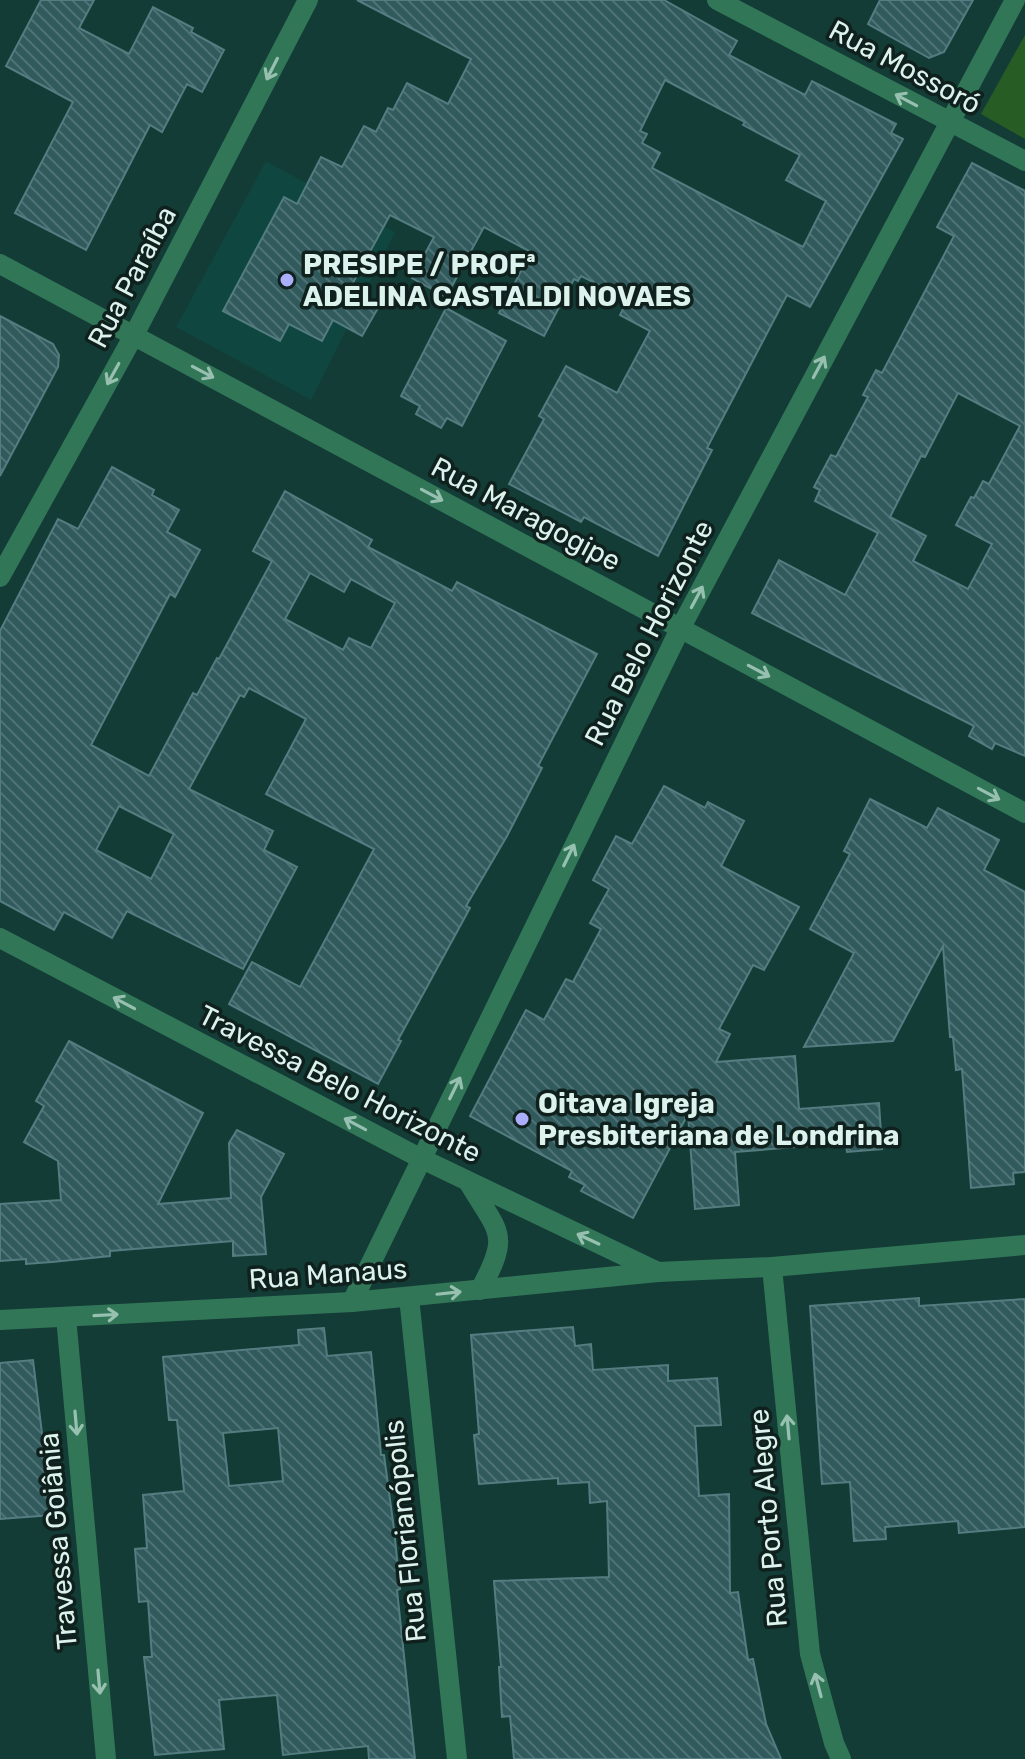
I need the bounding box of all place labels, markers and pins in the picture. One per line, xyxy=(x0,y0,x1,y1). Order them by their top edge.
place label: PRESIPE / PROFª ADELINA CASTALDI NOVAES xyxy=(303,248,691,313)
marker: PRESIPE / PROFª ADELINA CASTALDI NOVAES xyxy=(278,271,296,289)
place label: Oitava Igreja Presbiteriana de Londrina xyxy=(538,1087,900,1152)
marker: Oitava Igreja Presbiteriana de Londrina xyxy=(513,1110,531,1128)

